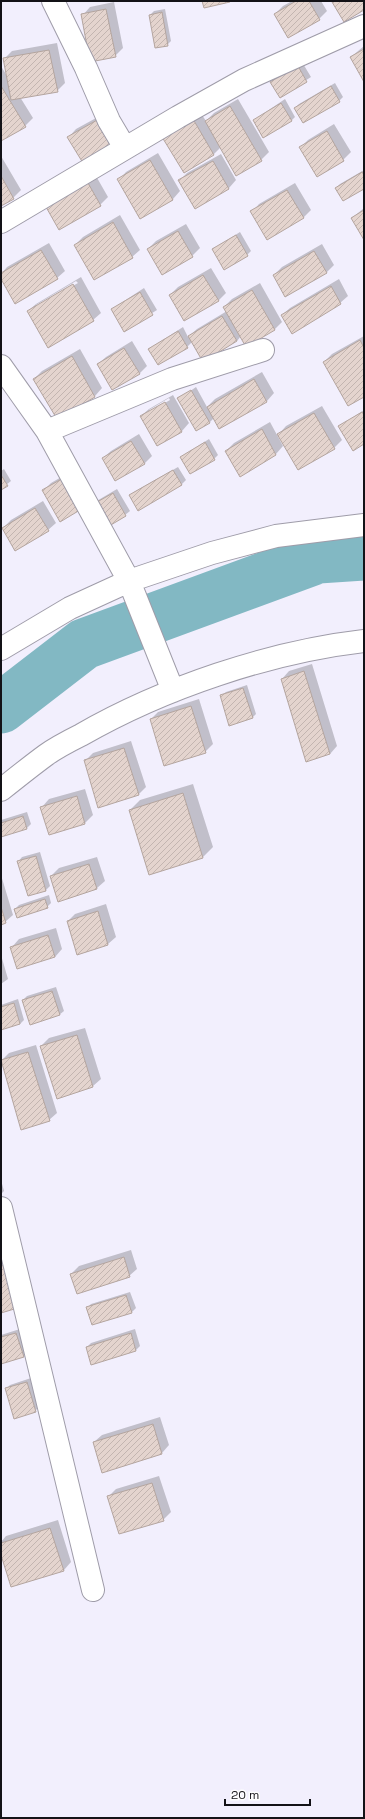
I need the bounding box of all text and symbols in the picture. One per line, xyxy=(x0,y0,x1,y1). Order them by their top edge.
scale bar xyxy=(225,1781,310,1807)
text: 20 m xyxy=(231,1787,259,1803)

